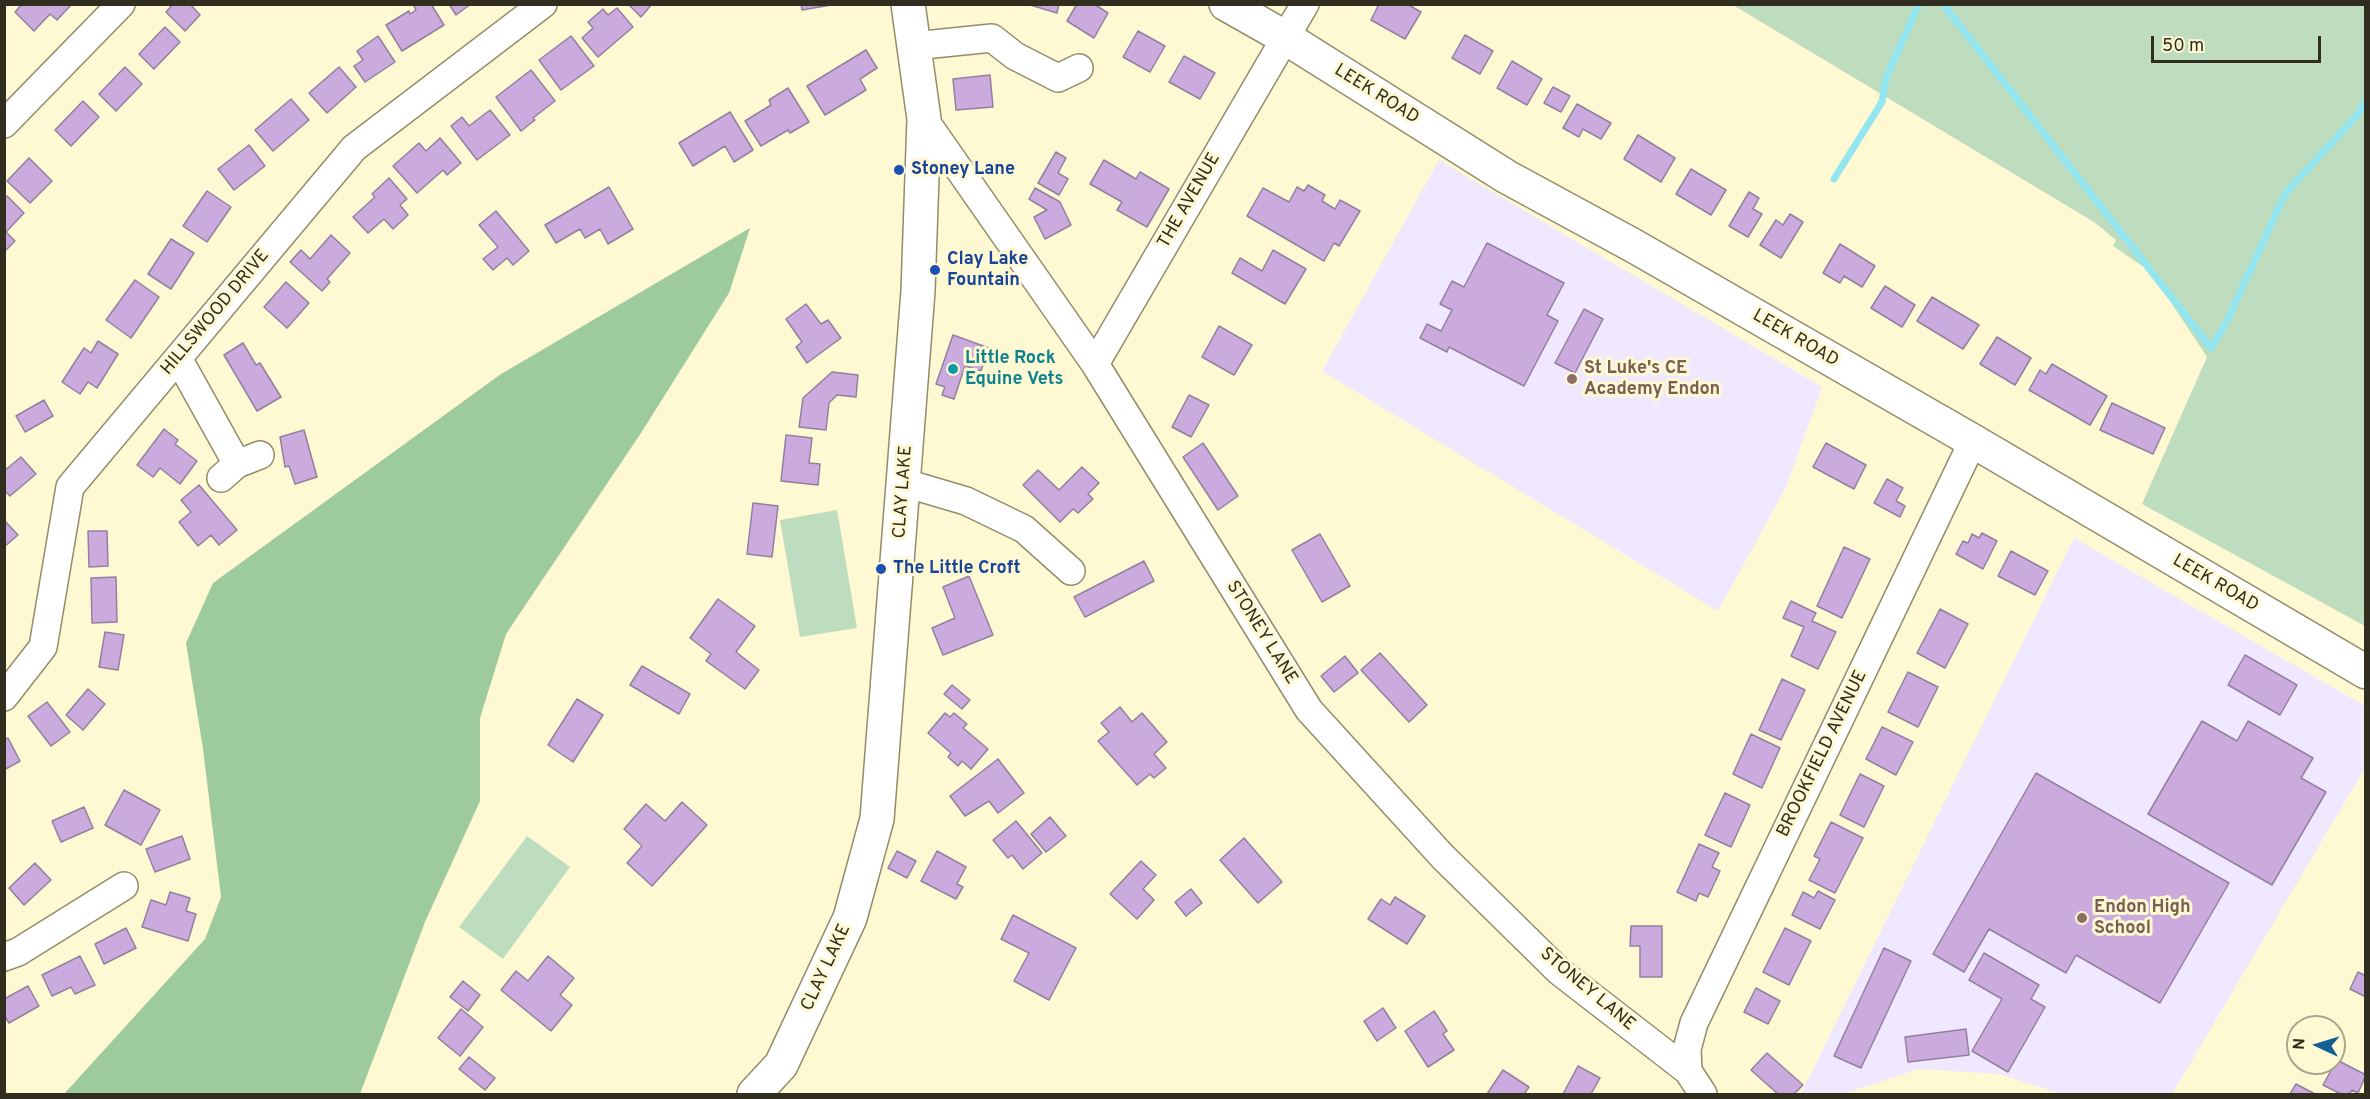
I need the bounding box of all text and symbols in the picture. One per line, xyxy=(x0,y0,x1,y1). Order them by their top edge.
scale bar xyxy=(2154,24,2324,62)
text: 50 m xyxy=(2162,35,2204,58)
street label: LEEK ROAD xyxy=(1330,60,1422,130)
street label: THE AVENUE xyxy=(1154,149,1226,253)
place label: Stoney Lane xyxy=(911,159,1015,181)
marker: Stoney Lane xyxy=(892,163,906,177)
street label: HILLSWOOD DRIVE xyxy=(157,246,275,380)
place label: Clay Lake Fountain xyxy=(947,249,1028,292)
marker: Clay Lake Fountain xyxy=(928,263,942,277)
street label: LEEK ROAD xyxy=(1748,306,1842,372)
place label: Little Rock Equine Vets xyxy=(965,348,1063,391)
place label: St Luke's CE Academy Endon xyxy=(1584,358,1720,400)
marker: Little Rock Equine Vets xyxy=(946,362,960,376)
marker: St Luke's CE Academy Endon xyxy=(1565,372,1579,386)
street label: CLAY LAKE xyxy=(890,445,918,539)
street label: LEEK ROAD xyxy=(2168,551,2262,617)
place label: The Little Croft xyxy=(893,558,1021,580)
marker: The Little Croft xyxy=(874,562,888,576)
street label: STONEY LANE xyxy=(1221,577,1301,689)
street label: BROOKFIELD AVENUE xyxy=(1773,667,1873,841)
place label: Endon High School xyxy=(2094,897,2191,940)
marker: Endon High School xyxy=(2075,911,2089,925)
street label: CLAY LAKE xyxy=(798,921,856,1015)
street label: STONEY LANE xyxy=(1535,944,1639,1036)
north arrow xyxy=(2286,1015,2346,1075)
text: N xyxy=(2290,1037,2310,1050)

